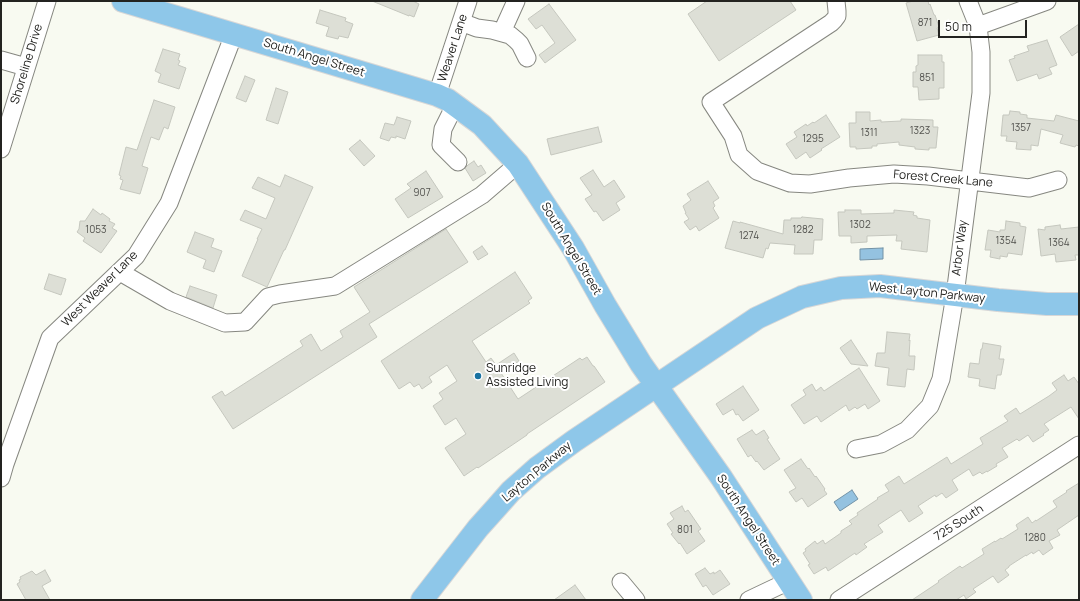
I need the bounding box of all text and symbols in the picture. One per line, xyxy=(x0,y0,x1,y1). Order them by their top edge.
street label: Weaver Lane xyxy=(435,12,471,84)
scale bar xyxy=(940,12,1029,38)
house number: 871 xyxy=(918,17,932,29)
text: 50 m xyxy=(945,18,972,35)
street label: Shoreline Drive xyxy=(8,22,46,106)
street label: South Angel Street xyxy=(262,36,366,80)
house number: 851 xyxy=(919,72,935,84)
house number: 1357 xyxy=(1011,122,1031,134)
house number: 1323 xyxy=(910,125,930,137)
house number: 1311 xyxy=(860,127,878,139)
house number: 1295 xyxy=(802,133,824,145)
street label: Forest Creek Lane xyxy=(893,167,993,191)
house number: 907 xyxy=(413,187,431,199)
street label: South Angel Street xyxy=(538,200,604,298)
house number: 1302 xyxy=(849,219,871,231)
street label: Arbor Way xyxy=(949,219,971,277)
house number: 1053 xyxy=(85,224,107,236)
house number: 1282 xyxy=(792,224,814,236)
house number: 1274 xyxy=(739,230,759,242)
house number: 1354 xyxy=(995,235,1017,247)
house number: 1364 xyxy=(1048,237,1070,249)
street label: West Weaver Lane xyxy=(59,248,141,330)
street label: West Layton Parkway xyxy=(868,280,986,306)
place label: Sunridge Assisted Living xyxy=(486,362,568,390)
marker: Sunridge Assisted Living xyxy=(473,371,483,381)
street label: Layton Parkway xyxy=(499,439,575,505)
street label: South Angel Street xyxy=(713,472,783,568)
street label: 725 South xyxy=(932,502,986,544)
house number: 801 xyxy=(677,524,693,536)
house number: 1280 xyxy=(1024,532,1046,544)

